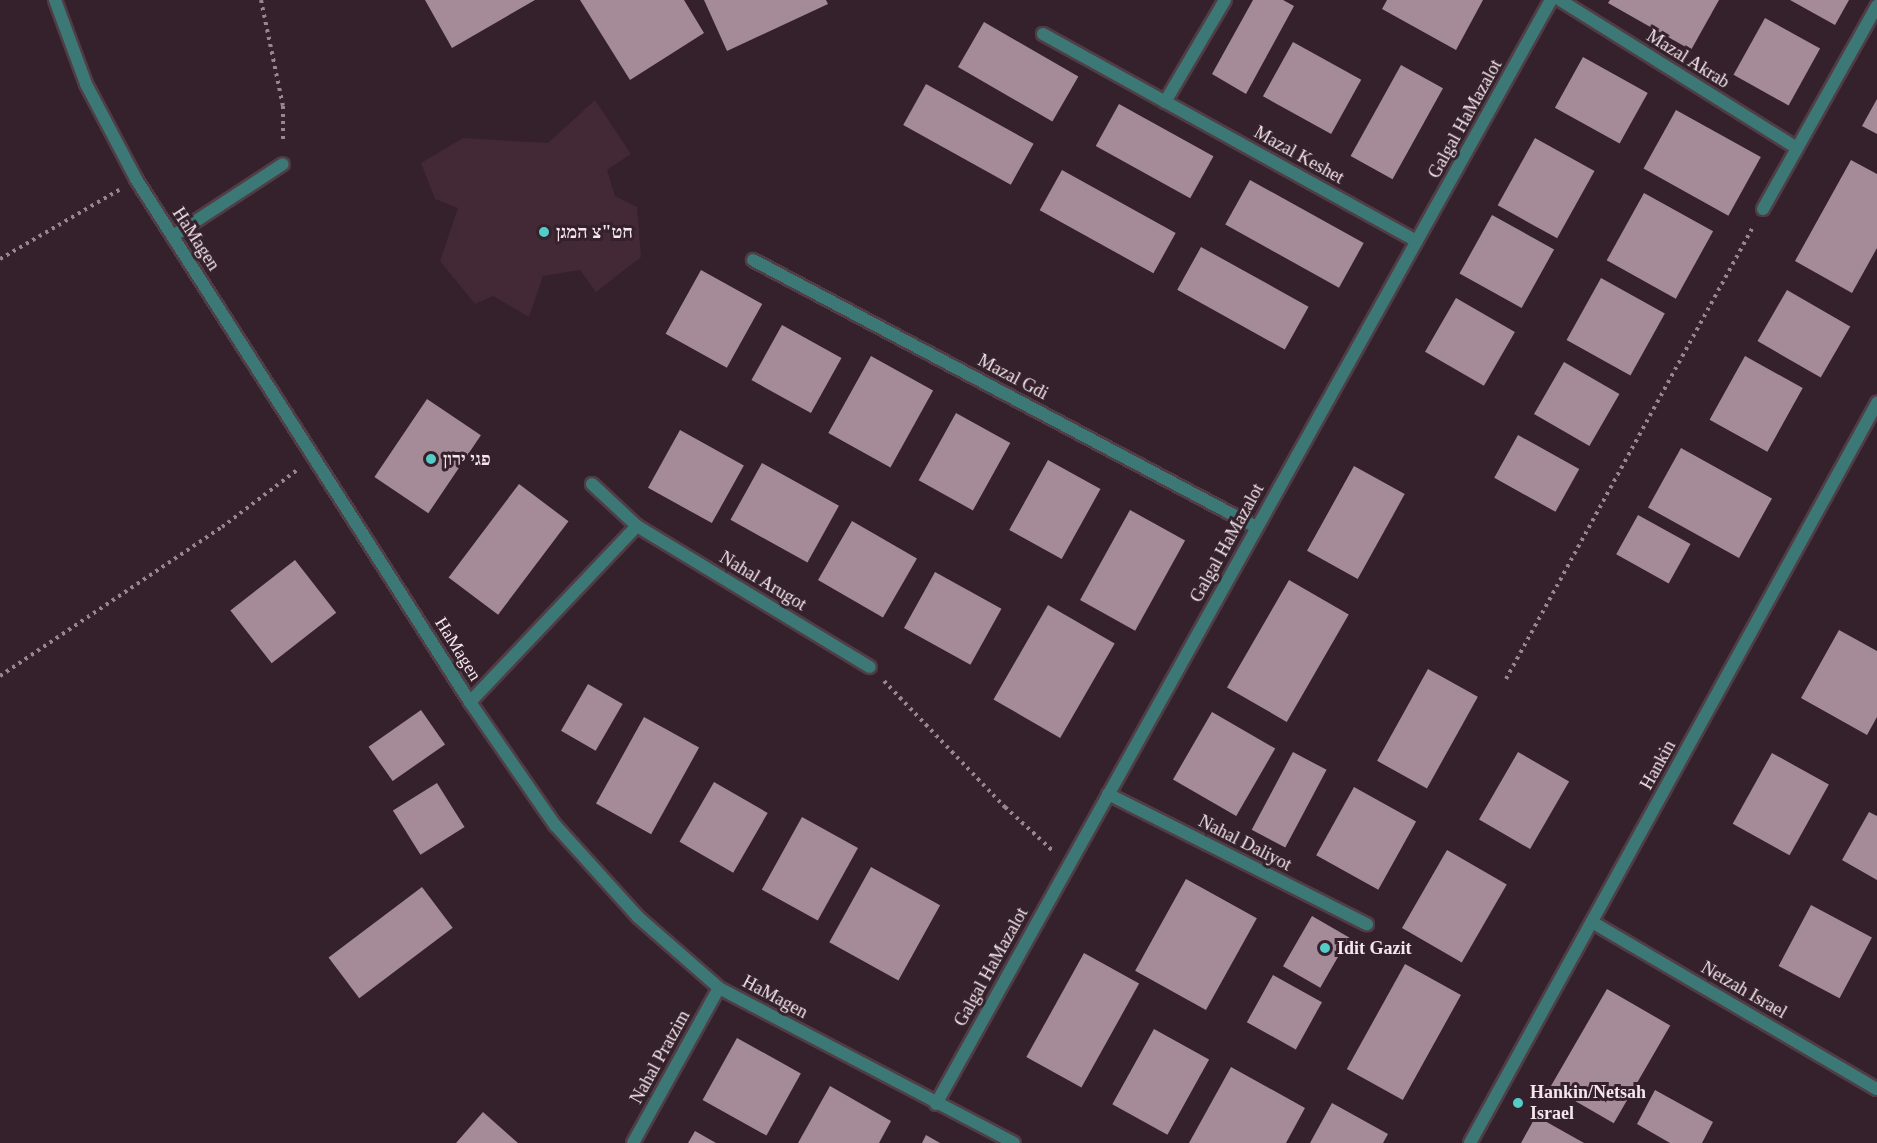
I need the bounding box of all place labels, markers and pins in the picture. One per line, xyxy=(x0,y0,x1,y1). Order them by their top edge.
place label: חט"צ המגן xyxy=(556,221,633,243)
marker: חט"צ המגן xyxy=(537,225,551,239)
place label: פגי ירון xyxy=(443,448,491,470)
marker: פגי ירון xyxy=(424,452,438,466)
place label: Idit Gazit xyxy=(1337,937,1411,959)
marker: Idit Gazit xyxy=(1318,941,1332,955)
place label: Hankin/Netsah Israel xyxy=(1530,1082,1646,1124)
marker: Hankin/Netsah Israel xyxy=(1511,1096,1525,1110)

